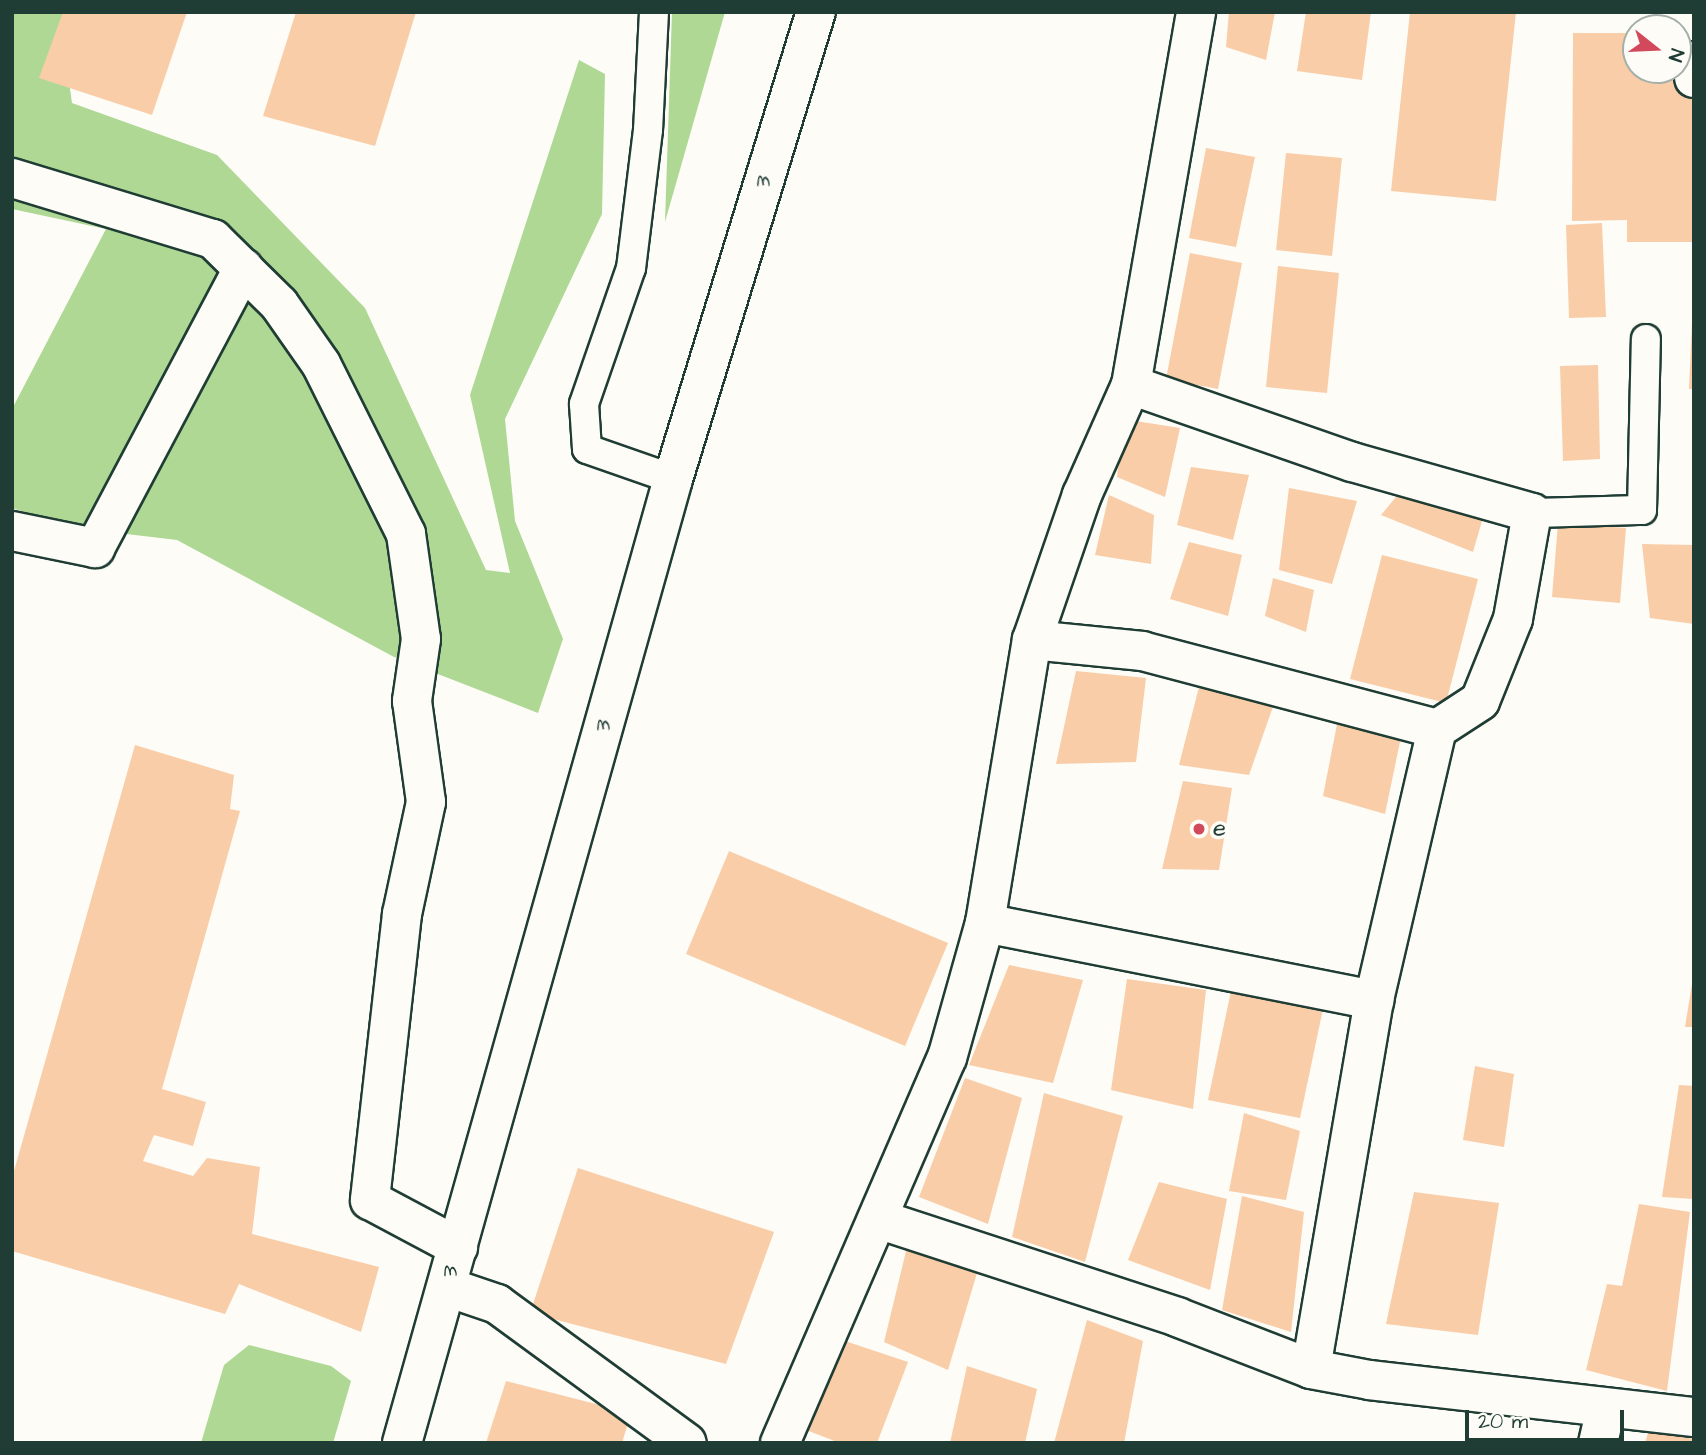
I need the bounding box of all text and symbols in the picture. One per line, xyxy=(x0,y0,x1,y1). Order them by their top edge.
north arrow xyxy=(1622,14,1692,84)
text: N xyxy=(1661,45,1690,65)
street label: 3 xyxy=(748,172,780,192)
street label: 3 xyxy=(588,716,620,736)
place label: e xyxy=(1213,815,1226,843)
marker: e xyxy=(1191,821,1207,837)
street label: 3 xyxy=(435,1262,467,1282)
scale bar xyxy=(1468,1396,1627,1440)
text: 20 m xyxy=(1478,1407,1528,1436)

